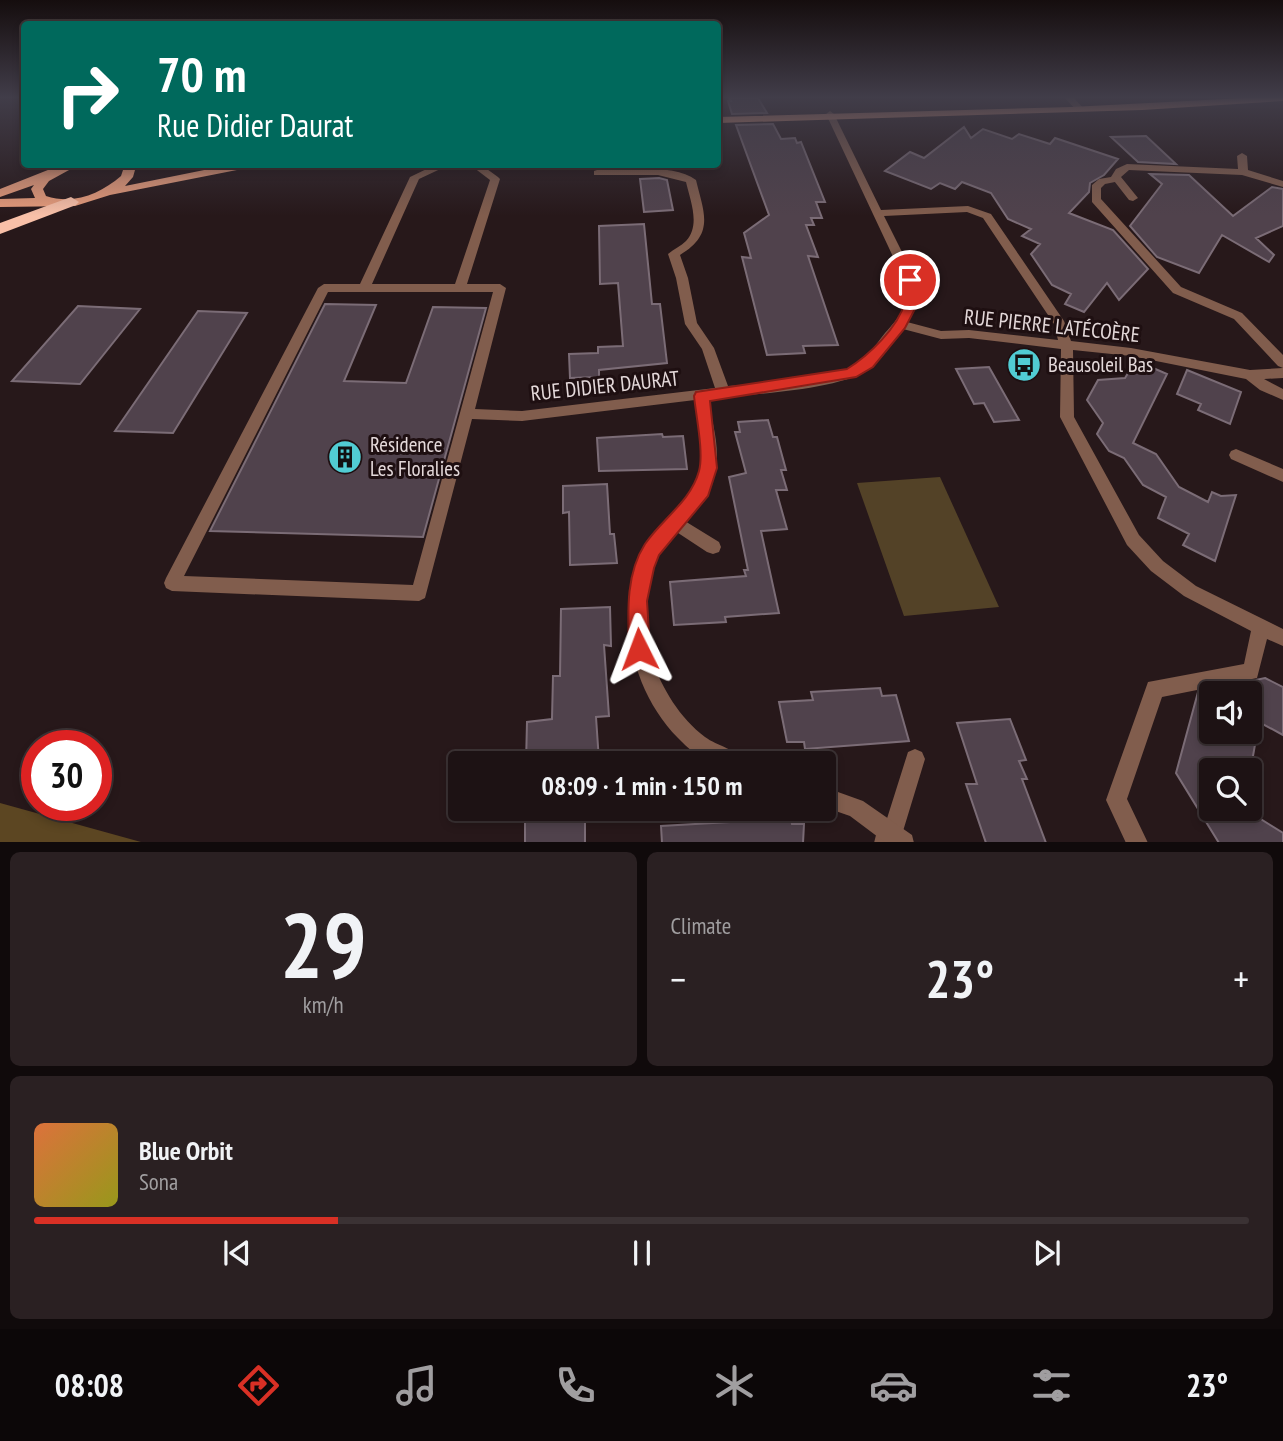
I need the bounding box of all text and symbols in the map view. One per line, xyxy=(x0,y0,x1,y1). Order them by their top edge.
text: 70 m xyxy=(157,42,246,106)
icon: right xyxy=(42,49,133,140)
text: Rue Didier Daurat xyxy=(157,104,353,146)
pin xyxy=(880,250,940,310)
icon: arrive xyxy=(891,261,929,299)
street label: RUE PIERRE LATÉCOÈRE xyxy=(963,303,1141,348)
bus stop icon: Beausoleil Bas xyxy=(1005,346,1043,384)
place label: Beausoleil Bas xyxy=(1048,351,1153,378)
street label: RUE DIDIER DAURAT xyxy=(529,364,681,407)
place label: Résidence Les Floralies xyxy=(370,431,460,482)
building icon: Résidence Les Floralies xyxy=(326,438,364,476)
position arrow xyxy=(602,612,676,686)
map controls xyxy=(1199,681,1262,821)
button: sound xyxy=(1199,681,1262,744)
speed limit sign: 30 xyxy=(21,730,112,821)
button: search xyxy=(1199,758,1262,821)
text: 08:09 · 1 min · 150 m xyxy=(542,769,742,802)
text: 29 xyxy=(280,885,367,1003)
text: Climate xyxy=(671,911,731,940)
text: 23° xyxy=(925,945,994,1012)
text: − xyxy=(671,954,686,1003)
text: + xyxy=(1233,954,1249,1003)
text: km/h xyxy=(303,990,344,1019)
text: Blue Orbit xyxy=(139,1134,233,1167)
text: Sona xyxy=(139,1167,178,1196)
icon: previous xyxy=(218,1234,256,1272)
icon: pause xyxy=(623,1234,661,1272)
icon: next xyxy=(1028,1234,1066,1272)
icon: directions xyxy=(234,1361,283,1410)
icon: music xyxy=(392,1361,441,1410)
icon: phone xyxy=(551,1361,600,1410)
icon: climate xyxy=(710,1361,759,1410)
icon: car xyxy=(869,1361,918,1410)
icon: filters xyxy=(1027,1361,1076,1410)
text: 08:08 xyxy=(55,1364,124,1406)
text: 23° xyxy=(1186,1364,1228,1406)

